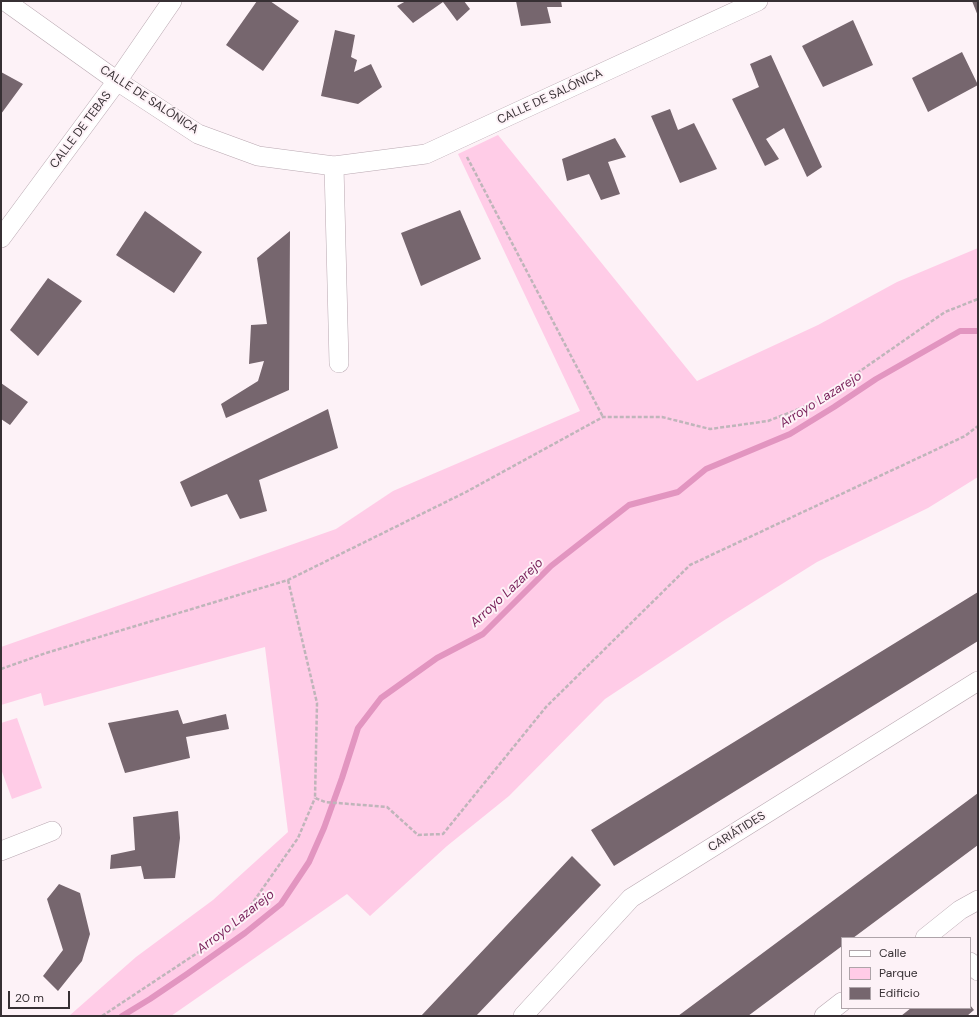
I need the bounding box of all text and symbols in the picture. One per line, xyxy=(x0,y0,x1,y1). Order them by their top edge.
street label: CALLE DE SALÓNICA xyxy=(97,63,201,137)
street label: CALLE DE SALÓNICA xyxy=(495,66,605,128)
street label: CALLE DE TEBAS xyxy=(47,89,115,171)
water label: Arroyo Lazarejo xyxy=(777,368,865,432)
water label: Arroyo Lazarejo xyxy=(467,555,547,631)
street label: CARIÁTIDES xyxy=(706,809,768,855)
water label: Arroyo Lazarejo xyxy=(194,887,278,957)
legend xyxy=(841,937,971,1009)
text: Calle xyxy=(879,945,906,961)
text: Parque xyxy=(879,965,918,981)
scale bar xyxy=(10,983,72,1009)
text: Edificio xyxy=(879,985,920,1001)
text: 20 m xyxy=(15,990,44,1006)

